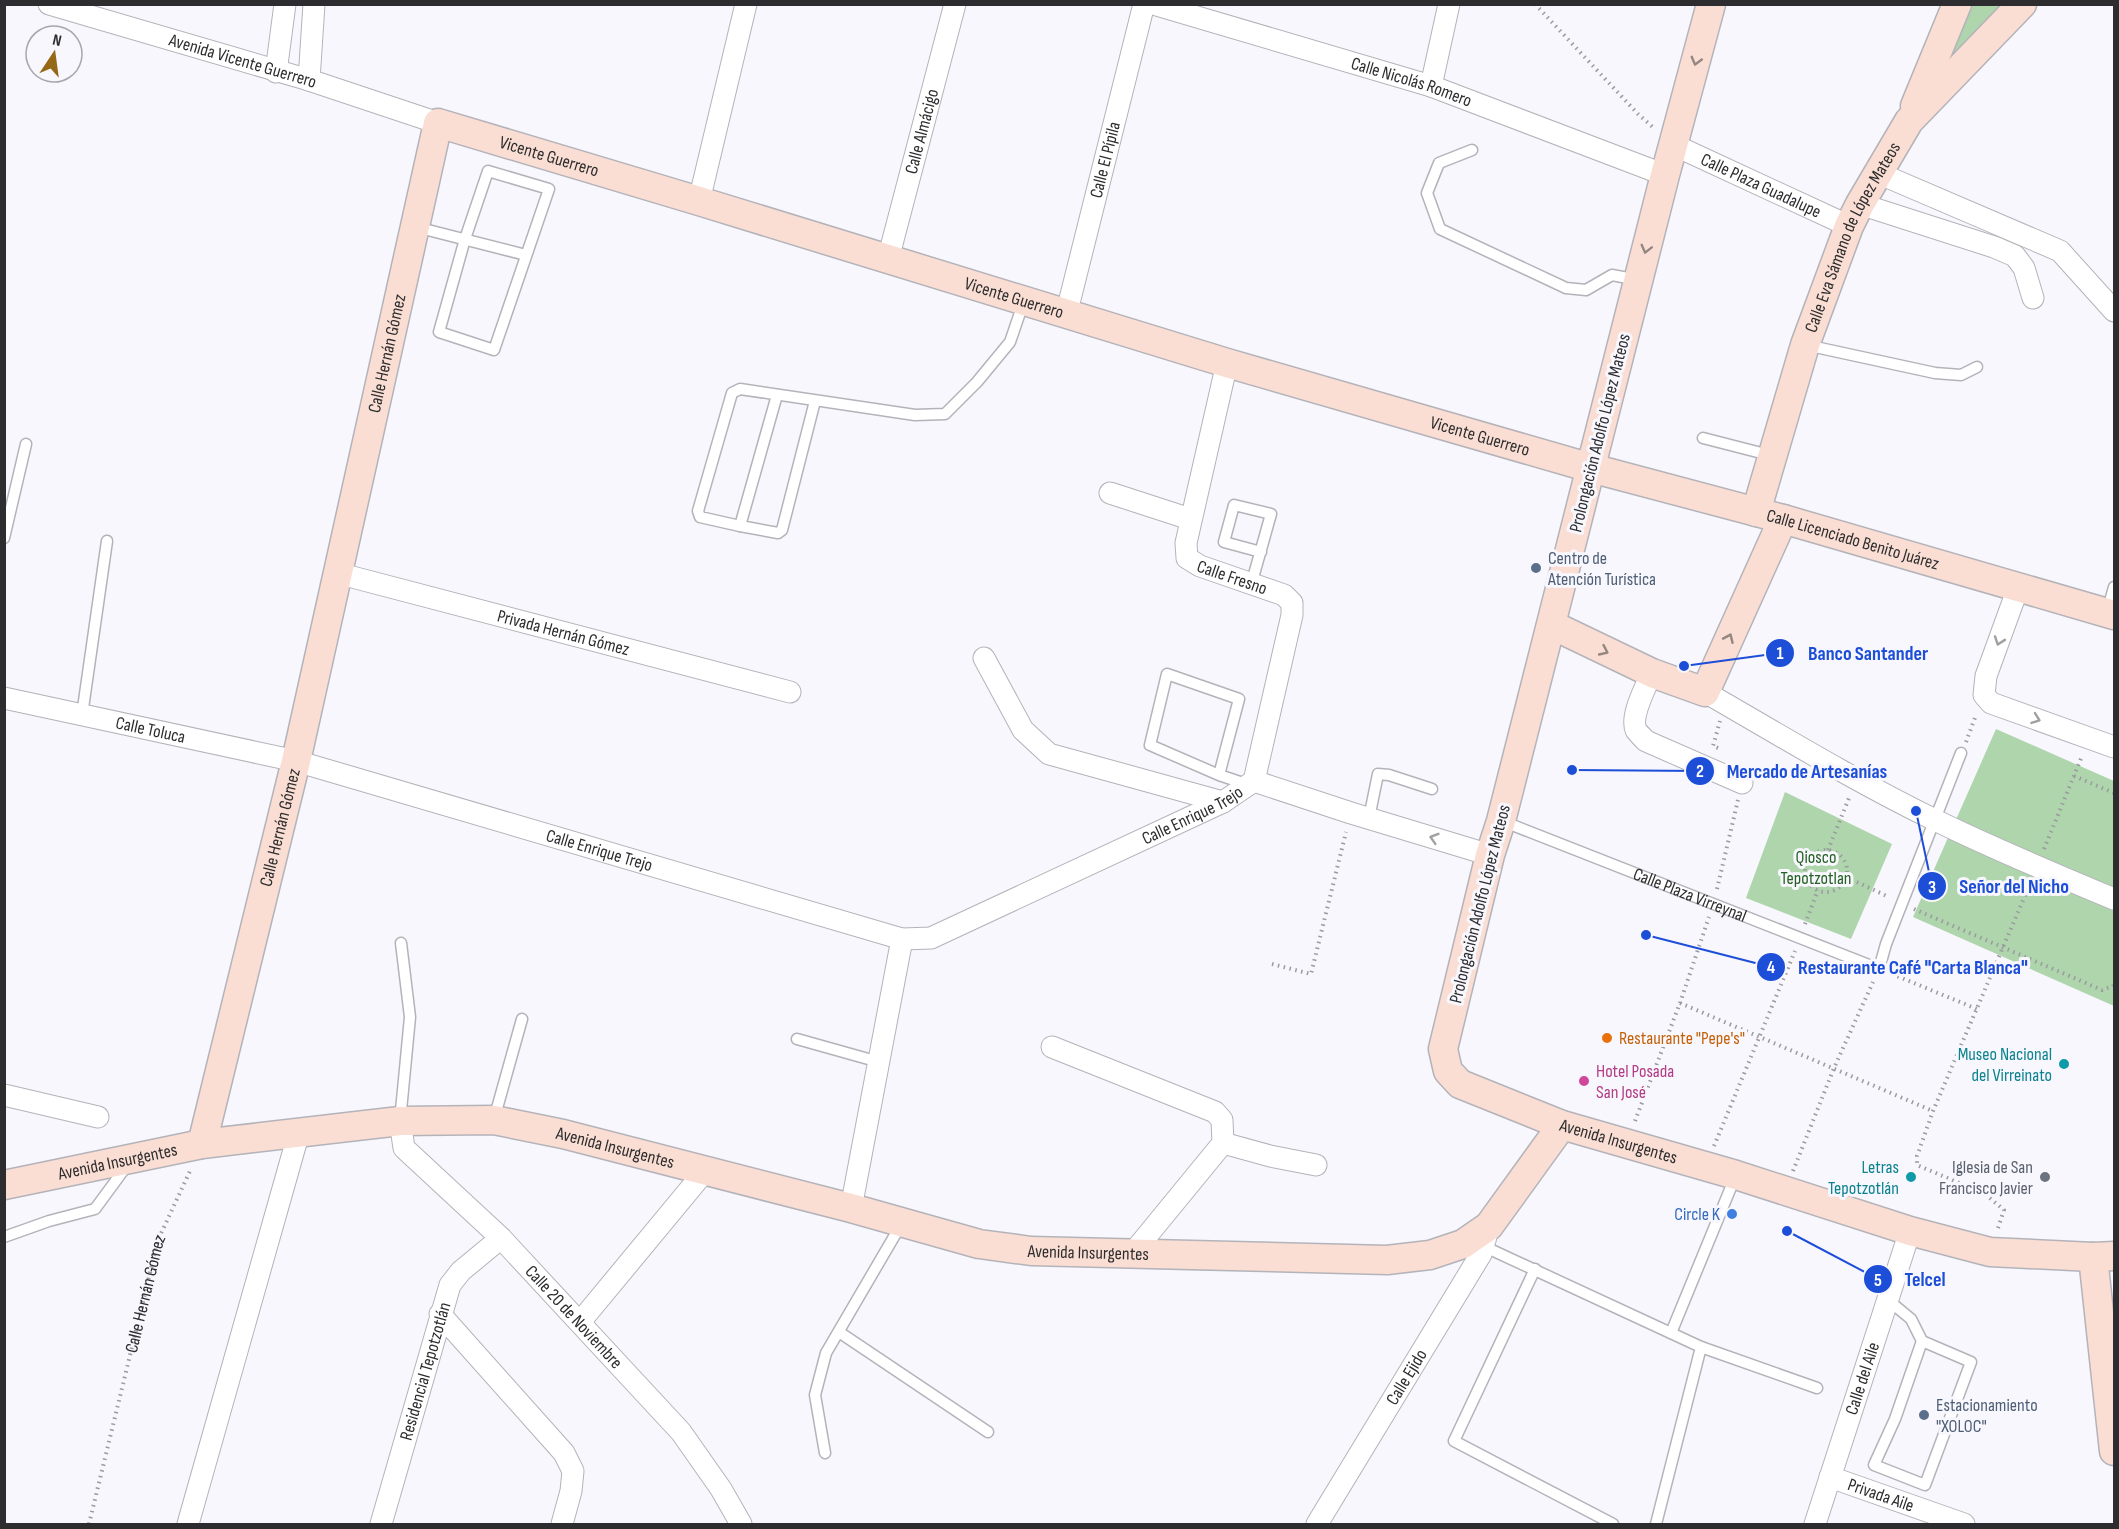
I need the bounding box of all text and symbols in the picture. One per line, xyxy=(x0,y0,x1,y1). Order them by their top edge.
north arrow xyxy=(24,24,84,84)
street label: Avenida Vicente Guerrero xyxy=(166,29,319,92)
text: N xyxy=(51,31,63,51)
street label: Calle Nicolás Romero xyxy=(1349,53,1475,111)
one-way arrow xyxy=(1691,56,1704,66)
street label: Calle Almácigo xyxy=(900,86,943,176)
street label: Calle El Pípila xyxy=(1085,119,1125,200)
street label: Vicente Guerrero xyxy=(497,131,601,181)
street label: Calle Eva Sámano de López Mateos xyxy=(1800,138,1905,335)
street label: Calle Plaza Guadalupe xyxy=(1698,149,1824,222)
one-way arrow xyxy=(1641,244,1654,254)
street label: Vicente Guerrero xyxy=(962,273,1066,323)
street label: Calle Hernán Gómez xyxy=(363,292,410,415)
street label: Prolongación Adolfo López Mateos xyxy=(1565,332,1635,534)
street label: Vicente Guerrero xyxy=(1428,412,1532,460)
street label: Calle Licenciado Benito Juárez xyxy=(1764,505,1942,574)
place label: Centro de Atención Turística xyxy=(1547,548,1656,590)
street label: Calle Fresno xyxy=(1194,555,1270,599)
marker: Centro de Atención Turística xyxy=(1529,561,1543,575)
street label: Privada Hernán Gómez xyxy=(495,605,632,660)
one-way arrow xyxy=(1722,634,1734,645)
callout: Banco Santander xyxy=(1765,634,1940,672)
one-way arrow xyxy=(1993,635,2006,646)
text: Banco Santander xyxy=(1808,642,1928,666)
one-way arrow xyxy=(1598,643,1609,655)
text: 1 xyxy=(1776,643,1784,664)
street label: Calle Toluca xyxy=(114,712,187,747)
one-way arrow xyxy=(2030,712,2041,725)
callout: Mercado de Artesanías xyxy=(1685,752,1899,790)
text: Mercado de Artesanías xyxy=(1727,760,1888,784)
text: 2 xyxy=(1696,761,1704,782)
street label: Calle Hernán Gómez xyxy=(255,766,304,889)
street label: Calle Enrique Trejo xyxy=(1138,781,1247,849)
street label: Prolongación Adolfo López Mateos xyxy=(1445,803,1515,1005)
street label: Calle Enrique Trejo xyxy=(544,825,655,876)
one-way arrow xyxy=(1429,833,1440,845)
park label: Qiosco Tepotzotlan xyxy=(1780,847,1852,889)
street label: Calle Plaza Virreynal xyxy=(1630,863,1750,927)
callout: Señor del Nicho xyxy=(1917,867,2081,905)
text: Señor del Nicho xyxy=(1959,875,2069,899)
text: 3 xyxy=(1928,877,1936,898)
callout: Restaurante Café "Carta Blanca" xyxy=(1756,948,2040,986)
text: Restaurante Café "Carta Blanca" xyxy=(1798,956,2028,980)
text: 4 xyxy=(1767,957,1776,978)
place label: Restaurante "Pepe's" xyxy=(1619,1028,1745,1049)
marker: Restaurante "Pepe's" xyxy=(1600,1031,1614,1045)
place label: Museo Nacional del Virreinato xyxy=(1958,1044,2052,1086)
marker: Museo Nacional del Virreinato xyxy=(2057,1057,2071,1071)
place label: Hotel Posada San José xyxy=(1596,1061,1674,1103)
marker: Hotel Posada San José xyxy=(1577,1074,1591,1088)
street label: Avenida Insurgentes xyxy=(1556,1114,1680,1168)
street label: Avenida Insurgentes xyxy=(553,1122,677,1173)
street label: Avenida Insurgentes xyxy=(55,1139,179,1184)
place label: Letras Tepotzotlán xyxy=(1828,1157,1899,1199)
place label: Iglesia de San Francisco Javier xyxy=(1939,1157,2033,1199)
marker: Letras Tepotzotlán xyxy=(1904,1170,1918,1184)
marker: Iglesia de San Francisco Javier xyxy=(2038,1170,2052,1184)
place label: Circle K xyxy=(1674,1204,1721,1225)
marker: Circle K xyxy=(1725,1207,1739,1221)
street label: Calle Hernán Gómez xyxy=(120,1230,170,1355)
street label: Avenida Insurgentes xyxy=(1026,1240,1149,1264)
callout: Telcel xyxy=(1863,1260,1958,1298)
street label: Calle 20 de Noviembre xyxy=(521,1261,627,1373)
text: Telcel xyxy=(1904,1268,1946,1292)
text: 5 xyxy=(1874,1270,1882,1291)
street label: Residencial Tepotzotlán xyxy=(395,1300,455,1443)
street label: Calle del Aile xyxy=(1841,1340,1884,1417)
street label: Calle Ejido xyxy=(1381,1345,1431,1409)
place label: Estacionamiento "XOLOC" xyxy=(1936,1395,2038,1437)
marker: Estacionamiento "XOLOC" xyxy=(1917,1408,1931,1422)
street label: Privada Aile xyxy=(1845,1474,1917,1516)

